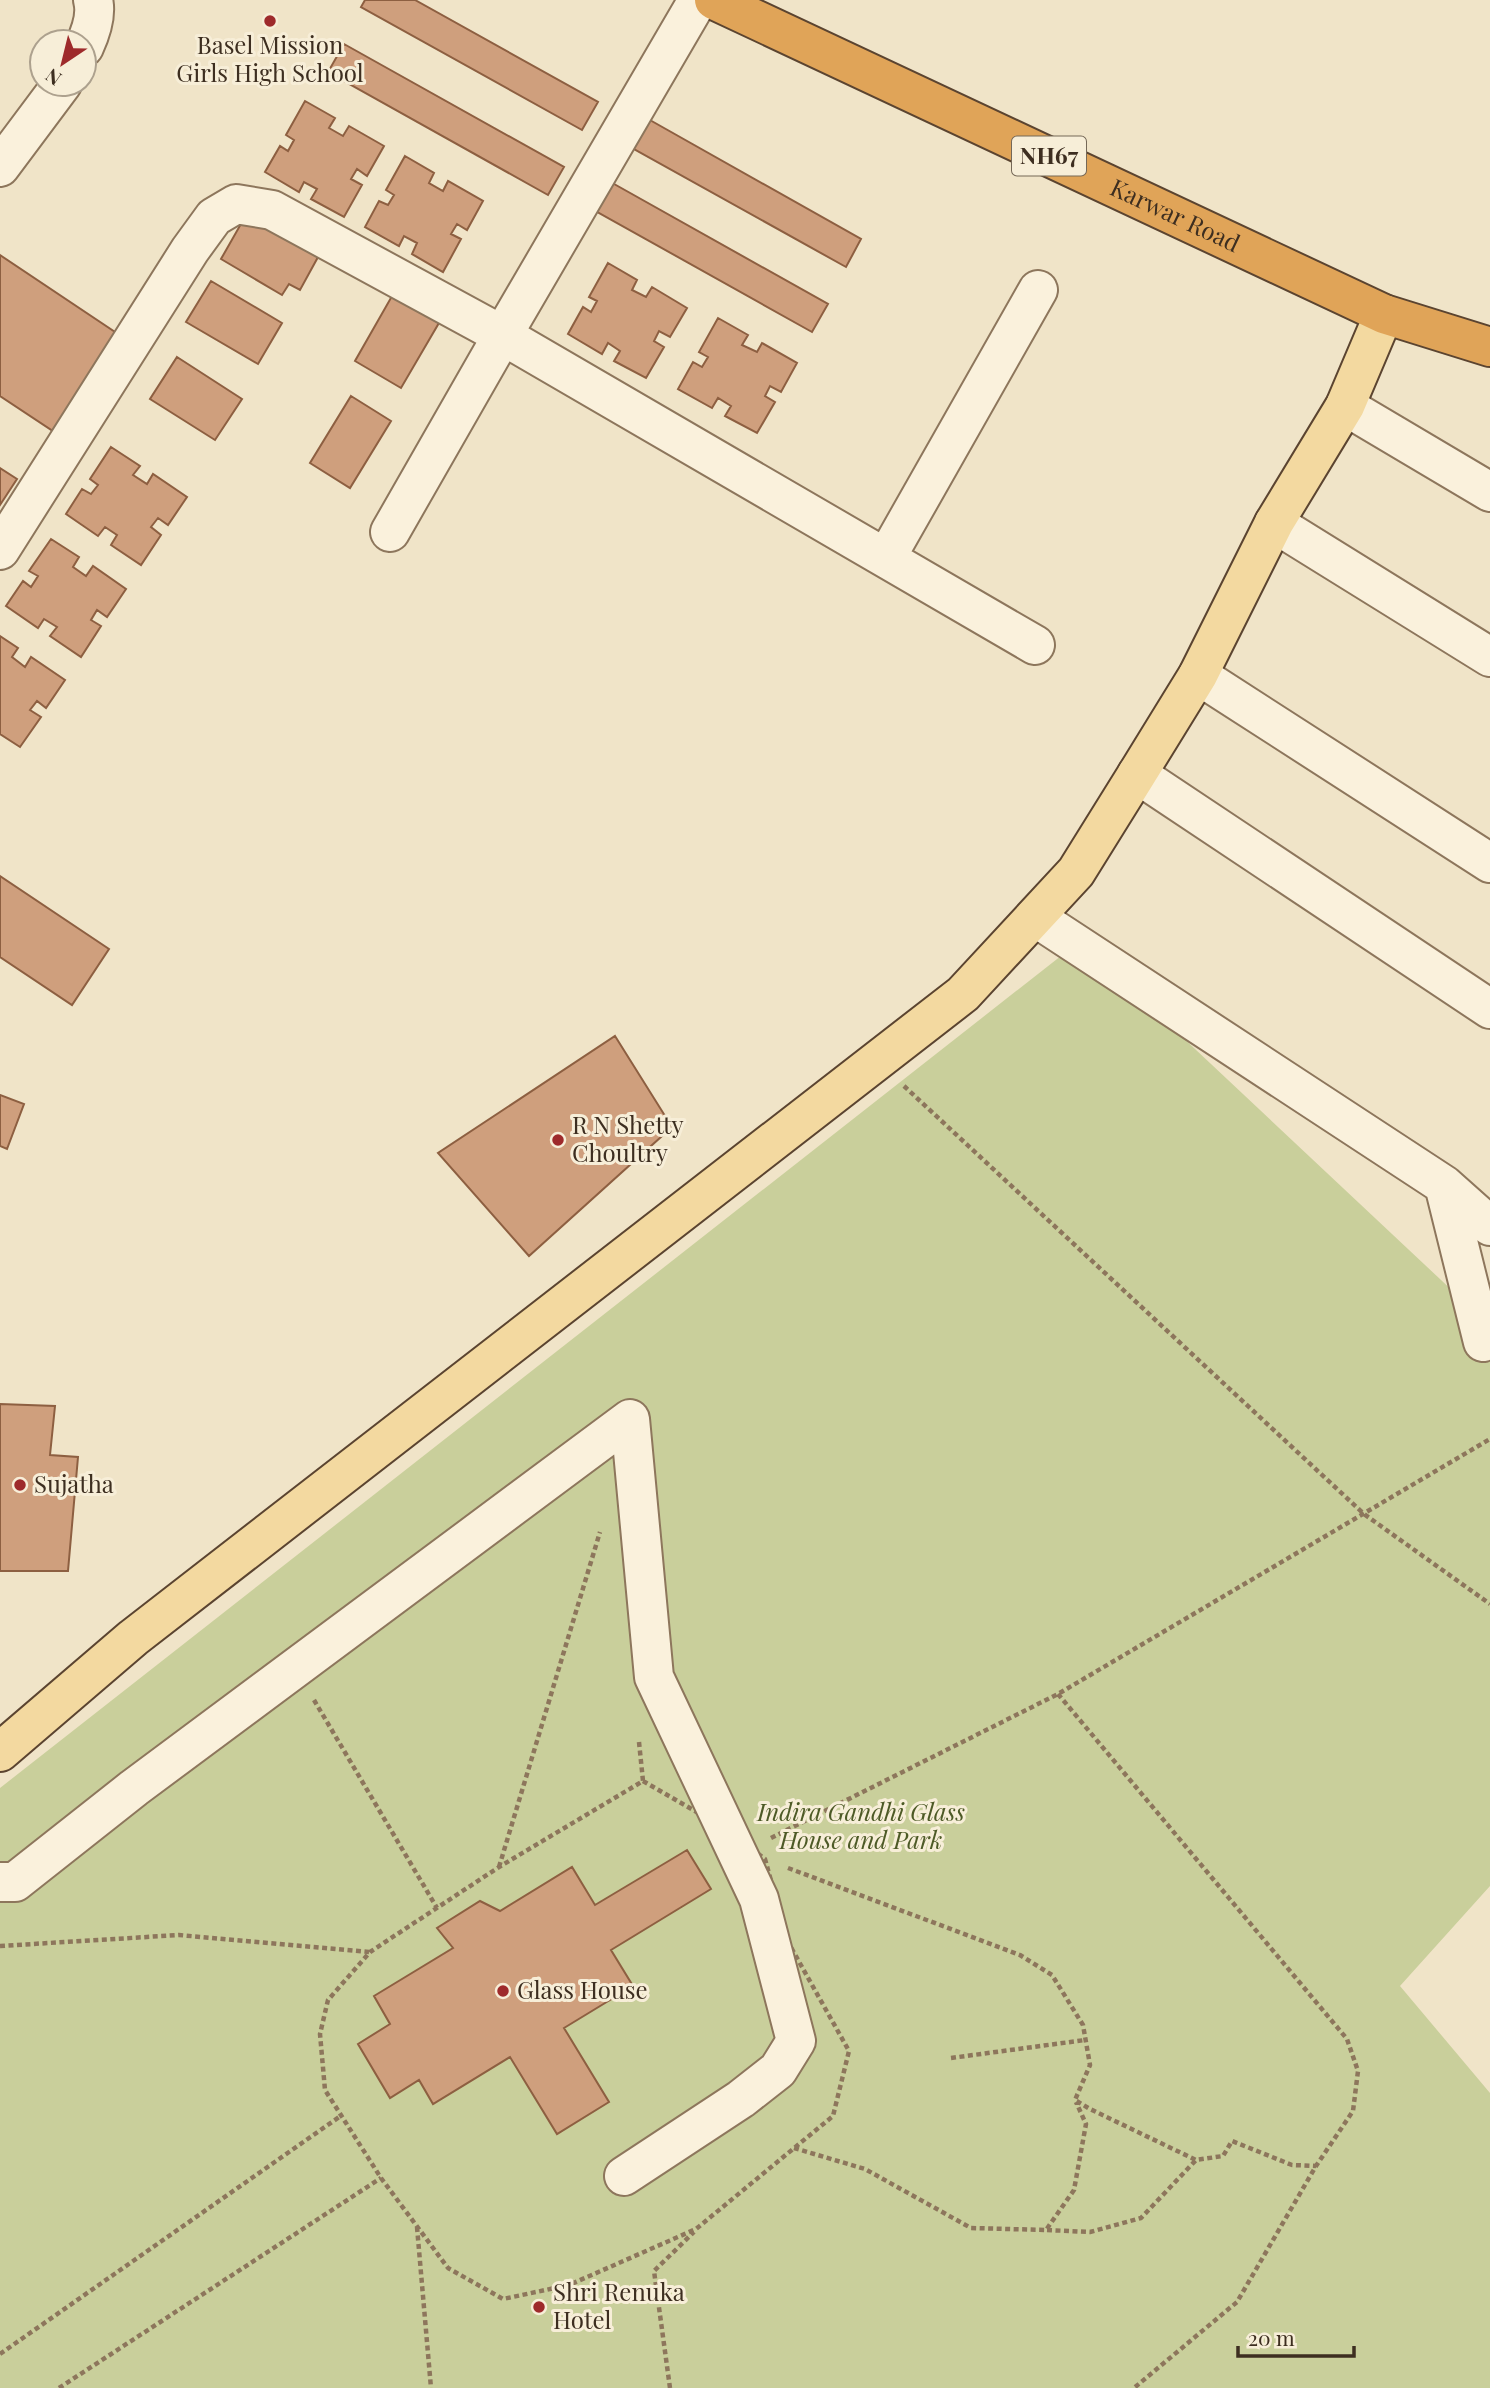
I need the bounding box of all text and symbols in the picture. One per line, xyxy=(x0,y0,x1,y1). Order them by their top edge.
marker: Basel Mission Girls High School xyxy=(262,13,278,29)
north arrow xyxy=(28,28,98,98)
place label: Basel Mission Girls High School xyxy=(176,28,364,88)
text: N xyxy=(39,63,66,92)
road number: NH67 xyxy=(1012,136,1086,176)
street label: Karwar Road xyxy=(1106,170,1246,258)
place label: R N Shetty Choultry xyxy=(572,1108,684,1168)
marker: R N Shetty Choultry xyxy=(550,1132,566,1148)
place label: Sujatha xyxy=(34,1467,114,1499)
marker: Sujatha xyxy=(12,1477,28,1493)
park label: Indira Gandhi Glass House and Park xyxy=(756,1795,965,1855)
place label: Glass House xyxy=(517,1973,648,2005)
marker: Glass House xyxy=(495,1983,511,1999)
place label: Shri Renuka Hotel xyxy=(553,2275,685,2335)
marker: Shri Renuka Hotel xyxy=(531,2299,547,2315)
scale bar xyxy=(1238,2314,1354,2358)
text: 20 m xyxy=(1248,2323,1295,2351)

